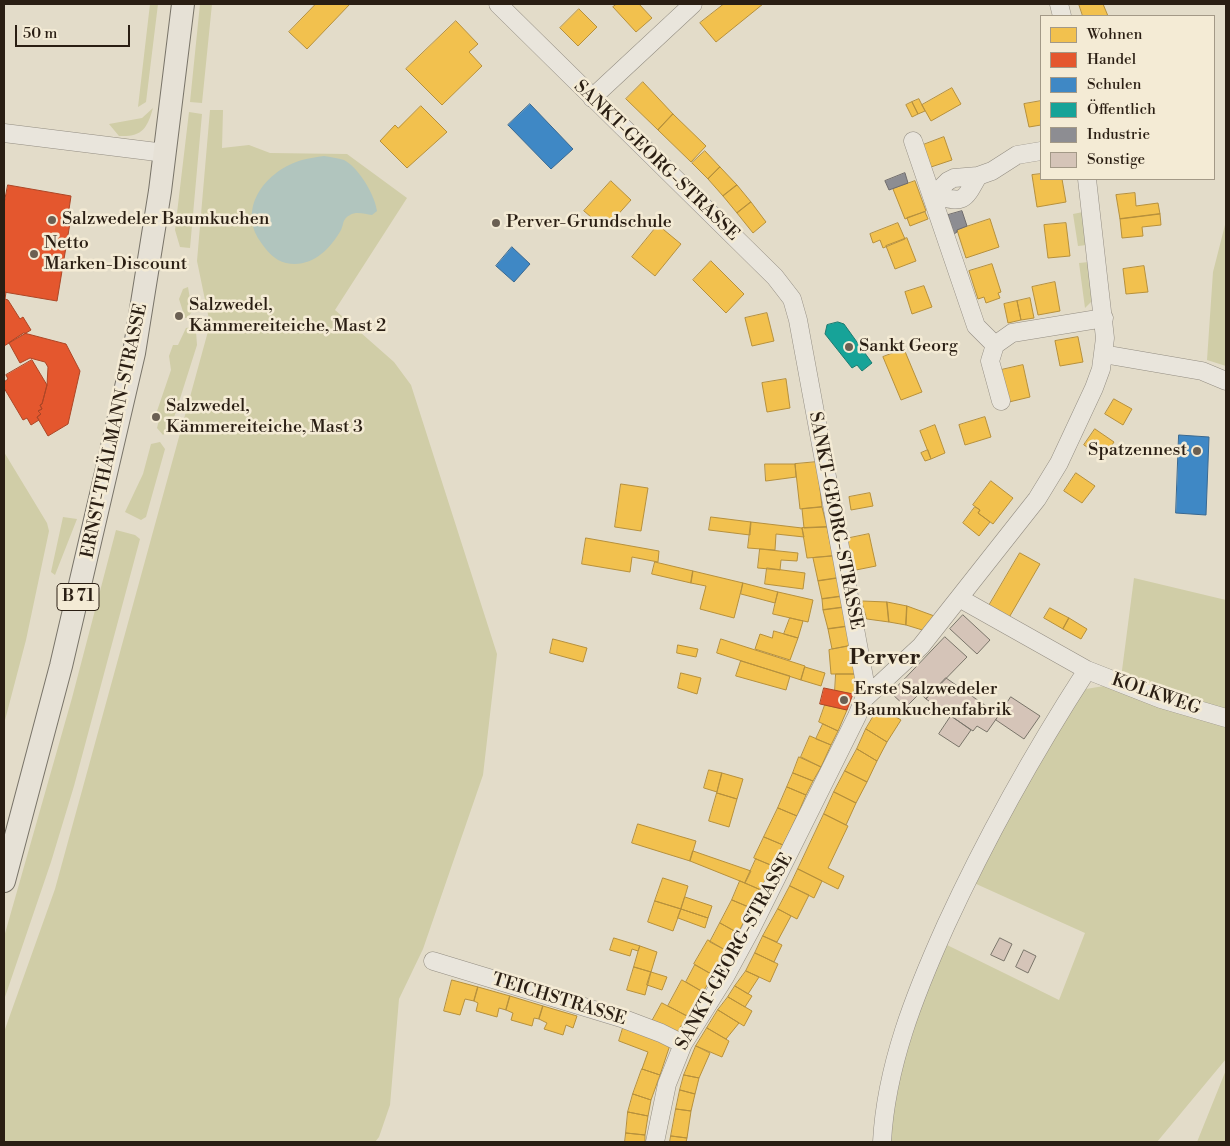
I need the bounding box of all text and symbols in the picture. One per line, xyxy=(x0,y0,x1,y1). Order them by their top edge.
scale bar xyxy=(18,15,132,47)
legend xyxy=(1040,15,1215,180)
text: 50 m xyxy=(23,24,57,43)
text: Wohnen xyxy=(1087,25,1142,44)
text: Handel xyxy=(1087,50,1136,69)
text: Schulen xyxy=(1087,75,1142,94)
street label: SANKT-GEORG-STRASSE xyxy=(569,76,743,246)
text: Öffentlich xyxy=(1087,100,1156,119)
text: Industrie xyxy=(1087,125,1150,144)
text: Sonstige xyxy=(1087,150,1145,169)
place label: Salzwedeler Baumkuchen xyxy=(62,209,269,231)
place label: Perver-Grundschule xyxy=(506,212,672,234)
marker: Salzwedeler Baumkuchen xyxy=(46,214,58,226)
marker: Perver-Grundschule xyxy=(490,217,502,229)
place label: Netto Marken-Discount xyxy=(44,233,187,276)
marker: Netto Marken-Discount xyxy=(28,248,40,260)
place label: Salzwedel, Kämmereiteiche, Mast 2 xyxy=(189,295,386,338)
street label: ERNST-THÄLMANN-STRASSE xyxy=(77,302,153,560)
marker: Salzwedel, Kämmereiteiche, Mast 2 xyxy=(173,310,185,322)
place label: Sankt Georg xyxy=(859,336,958,358)
marker: Sankt Georg xyxy=(843,341,855,353)
place label: Salzwedel, Kämmereiteiche, Mast 3 xyxy=(166,396,363,438)
street label: SANKT-GEORG-STRASSE xyxy=(803,410,867,632)
marker: Salzwedel, Kämmereiteiche, Mast 3 xyxy=(150,411,162,423)
place label: Spatzennest xyxy=(1088,440,1187,462)
marker: Spatzennest xyxy=(1191,445,1203,457)
road number: B 71 xyxy=(57,584,99,610)
district label: Perver xyxy=(849,646,921,672)
street label: KOLKWEG xyxy=(1109,670,1203,720)
place label: Erste Salzwedeler Baumkuchenfabrik xyxy=(854,679,1011,722)
marker: Erste Salzwedeler Baumkuchenfabrik xyxy=(838,694,850,706)
street label: SANKT-GEORG-STRASSE xyxy=(672,850,798,1054)
street label: TEICHSTRASSE xyxy=(489,969,629,1031)

